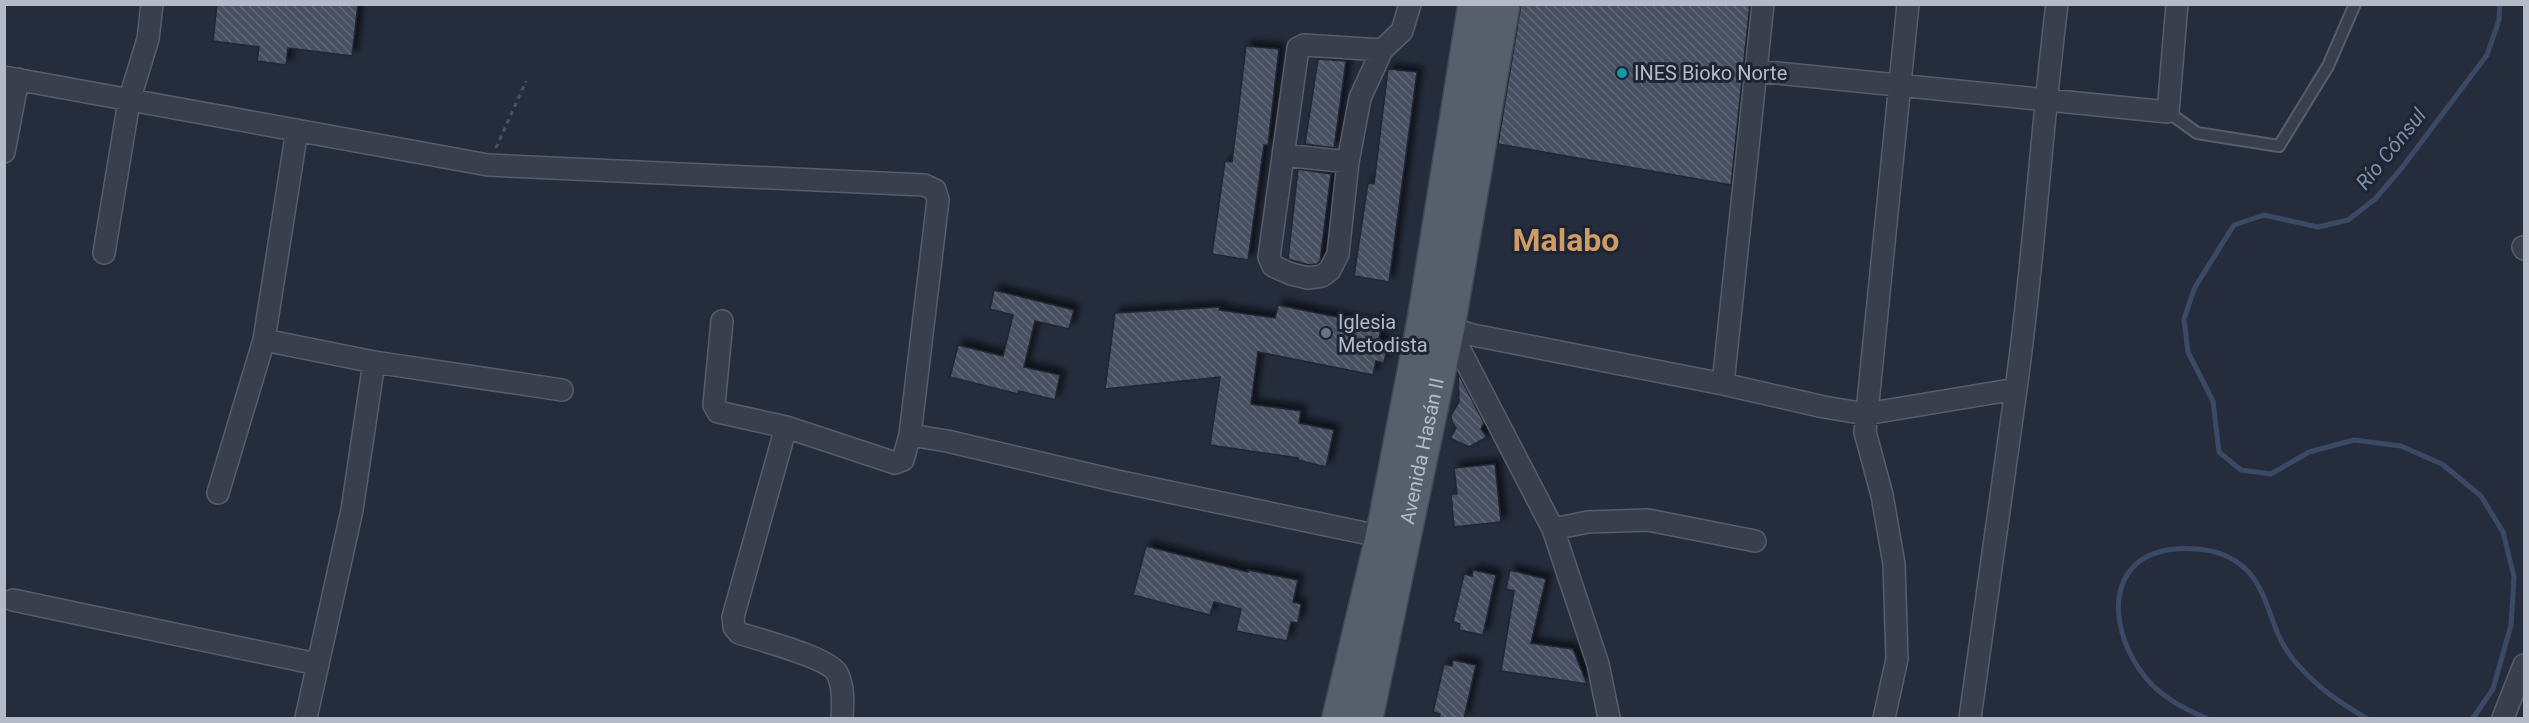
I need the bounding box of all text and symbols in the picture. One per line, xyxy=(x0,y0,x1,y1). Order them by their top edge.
place label: INES Bioko Norte xyxy=(1634,61,1787,85)
marker: INES Bioko Norte xyxy=(1615,66,1629,80)
water label: Río Cónsul xyxy=(2351,103,2432,194)
district label: Malabo xyxy=(1513,221,1619,259)
place label: Iglesia Metodista xyxy=(1338,310,1428,357)
marker: Iglesia Metodista xyxy=(1319,326,1333,340)
street label: Avenida Hasán II xyxy=(1395,375,1449,526)

